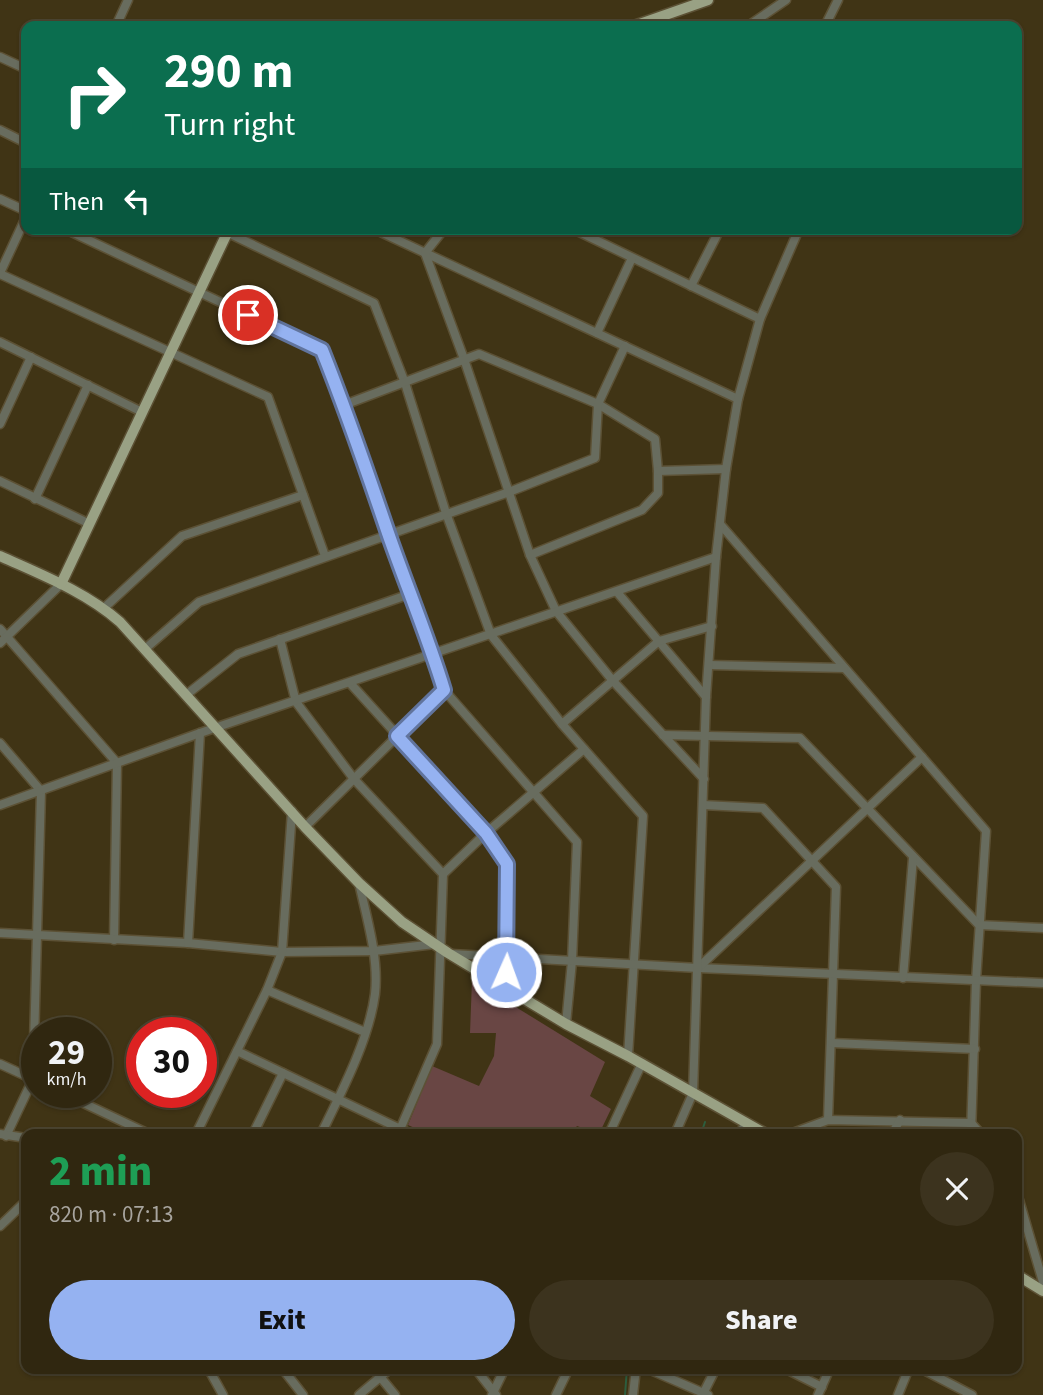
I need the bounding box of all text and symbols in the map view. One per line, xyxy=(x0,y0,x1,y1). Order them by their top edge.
text: 290 m xyxy=(164,37,293,107)
icon: right xyxy=(49,49,140,140)
text: Turn right xyxy=(164,102,295,148)
icon: left xyxy=(118,182,156,220)
text: Then xyxy=(49,183,104,220)
pin xyxy=(218,285,278,345)
icon: arrive xyxy=(229,296,267,334)
position arrow xyxy=(469,935,543,1009)
speed limit sign: 30 xyxy=(126,1017,217,1108)
text: 29 xyxy=(48,1028,85,1078)
text: km/h xyxy=(47,1067,86,1092)
text: 2 min xyxy=(49,1142,152,1202)
button: close xyxy=(920,1152,994,1226)
text: 820 m · 07:13 xyxy=(49,1198,173,1231)
button: Exit xyxy=(49,1280,515,1360)
button: Share xyxy=(529,1280,994,1360)

